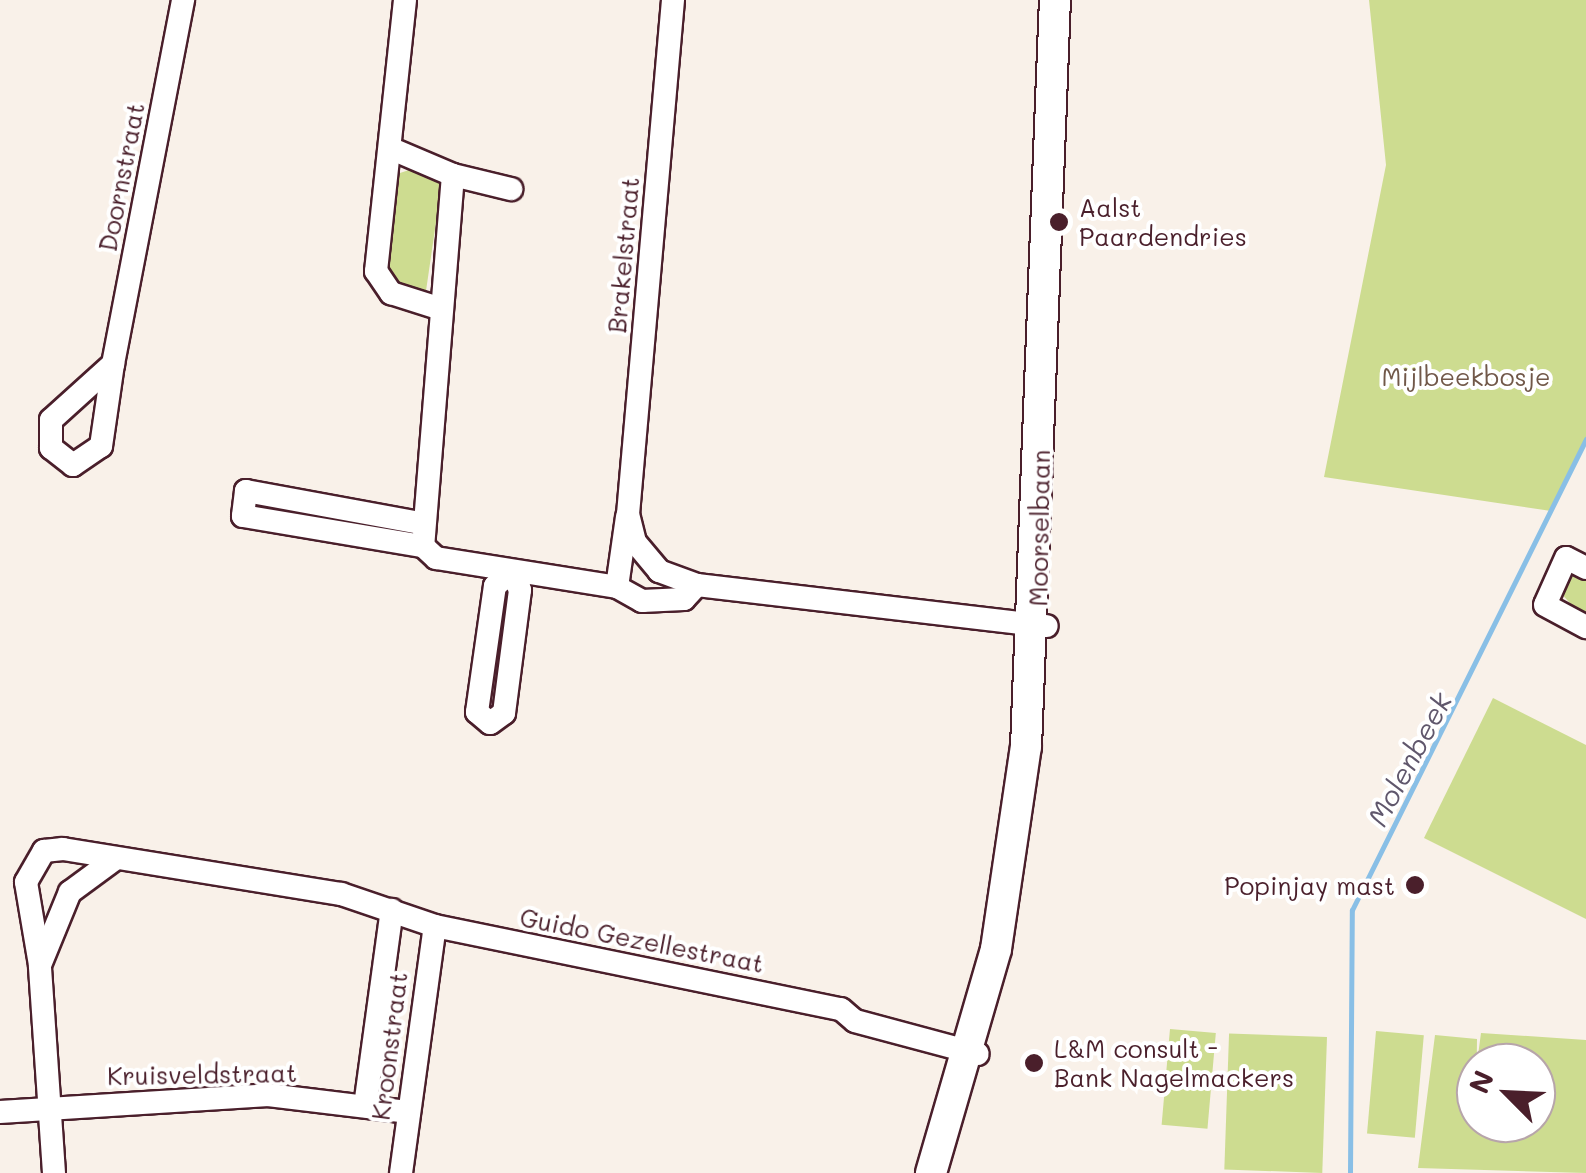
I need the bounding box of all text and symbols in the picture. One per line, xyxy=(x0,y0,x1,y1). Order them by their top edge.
street label: Doornstraat xyxy=(92,100,150,254)
street label: Brakelstraat xyxy=(601,176,645,334)
place label: Aalst Paardendries xyxy=(1079,193,1247,252)
marker: Aalst Paardendries xyxy=(1048,211,1070,233)
park label: Mijlbeekbosje xyxy=(1381,361,1551,391)
street label: Moorselbaan xyxy=(1023,449,1055,607)
water label: Molenbeek xyxy=(1360,687,1458,831)
place label: Popinjay mast xyxy=(1224,870,1395,900)
marker: Popinjay mast xyxy=(1404,874,1426,896)
street label: Guido Gezellestraat xyxy=(518,902,766,978)
street label: Kroonstraat xyxy=(365,970,413,1122)
place label: L&M consult - Bank Nagelmackers xyxy=(1054,1034,1294,1093)
north arrow xyxy=(1456,1043,1556,1143)
marker: L&M consult - Bank Nagelmackers xyxy=(1023,1052,1045,1074)
street label: Kruisveldstraat xyxy=(107,1057,297,1091)
text: N xyxy=(1460,1065,1501,1099)

